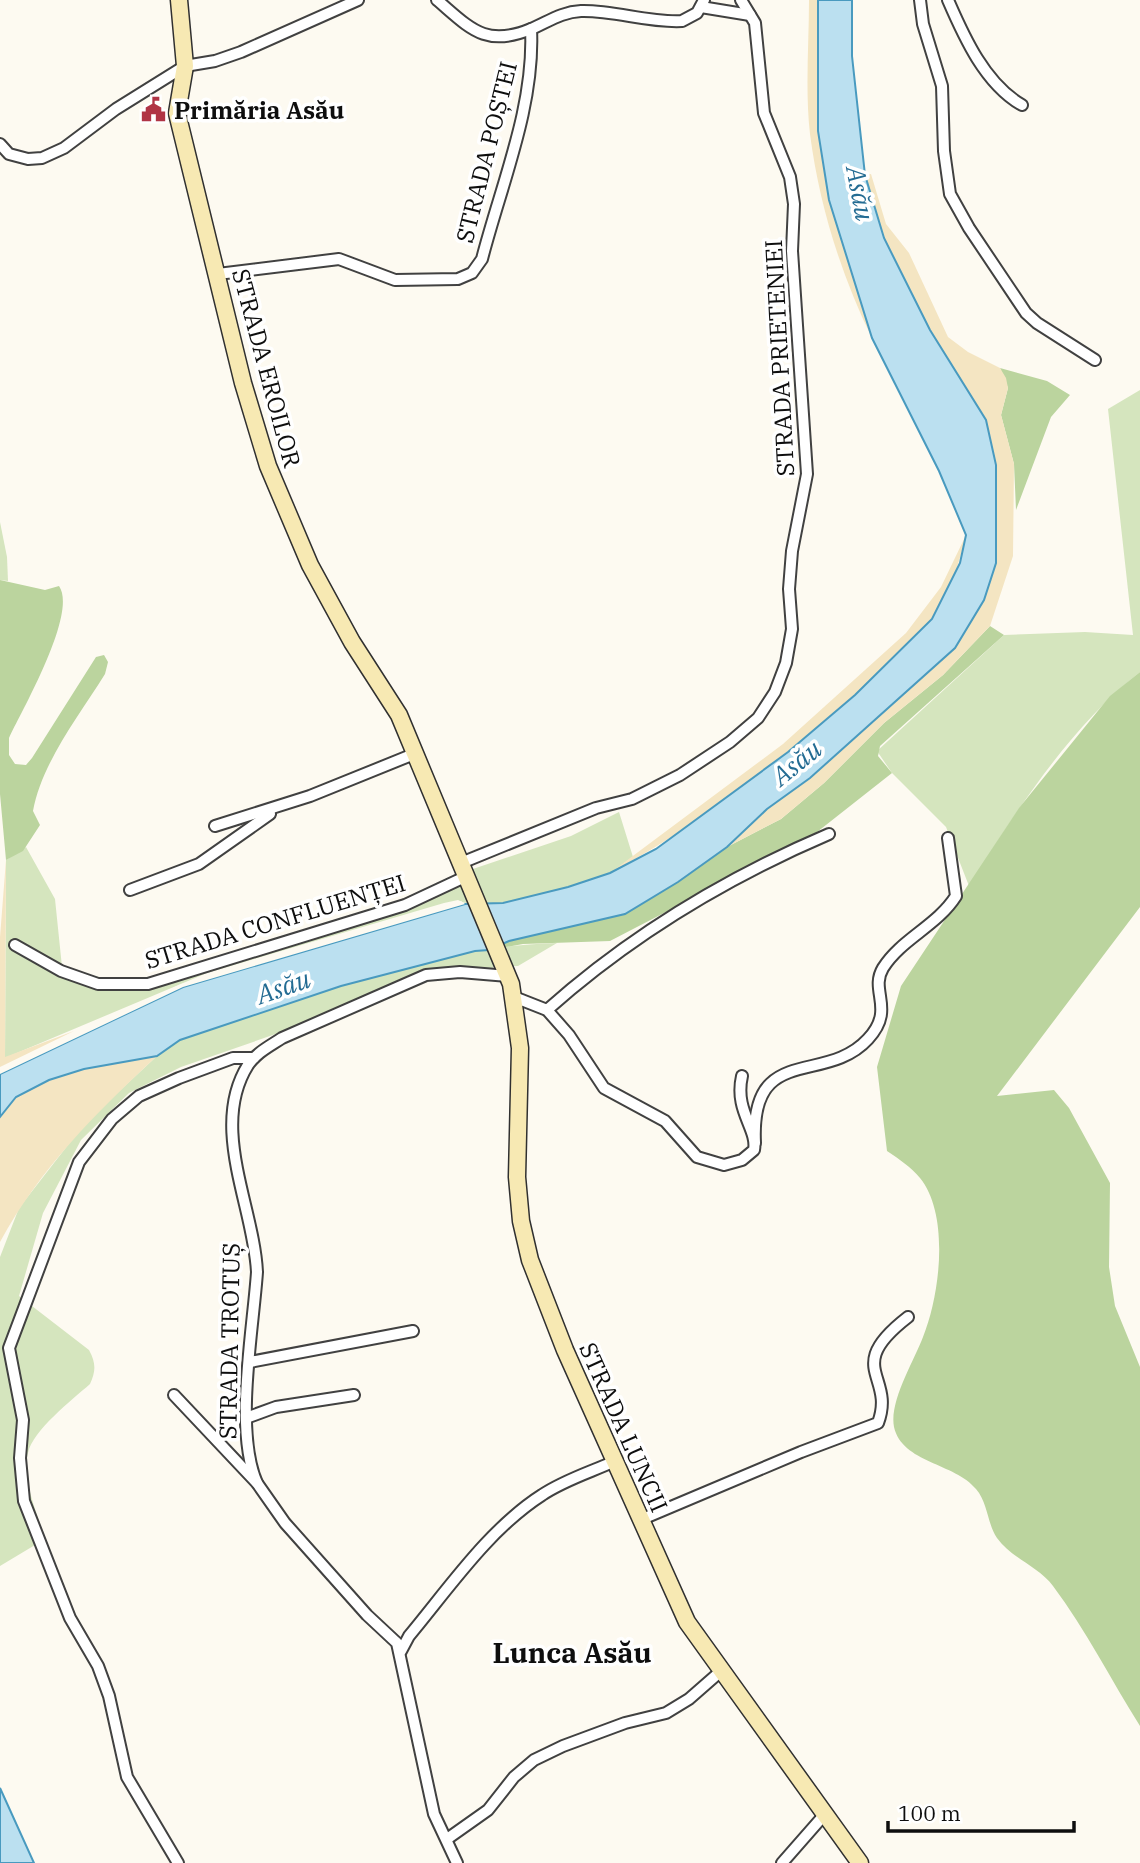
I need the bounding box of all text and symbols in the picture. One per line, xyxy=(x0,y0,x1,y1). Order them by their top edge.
street label: STRADA POȘTEI xyxy=(448,58,524,246)
place label: Primăria Asău xyxy=(174,94,344,126)
public building icon: Primăria Asău xyxy=(140,96,168,124)
water label: Asău xyxy=(839,161,883,223)
street label: STRADA PRIETENIEI xyxy=(757,239,801,477)
street label: STRADA EROILOR xyxy=(225,265,309,471)
water label: Asău xyxy=(762,731,828,794)
street label: STRADA CONFLUENȚEI xyxy=(141,866,409,976)
water label: Asău xyxy=(250,961,315,1012)
street label: STRADA TROTUȘ xyxy=(211,1242,247,1440)
street label: STRADA LUNCII xyxy=(572,1337,676,1517)
district label: Lunca Asău xyxy=(492,1634,652,1671)
scale bar xyxy=(888,1790,1074,1834)
text: 100 m xyxy=(898,1799,961,1827)

